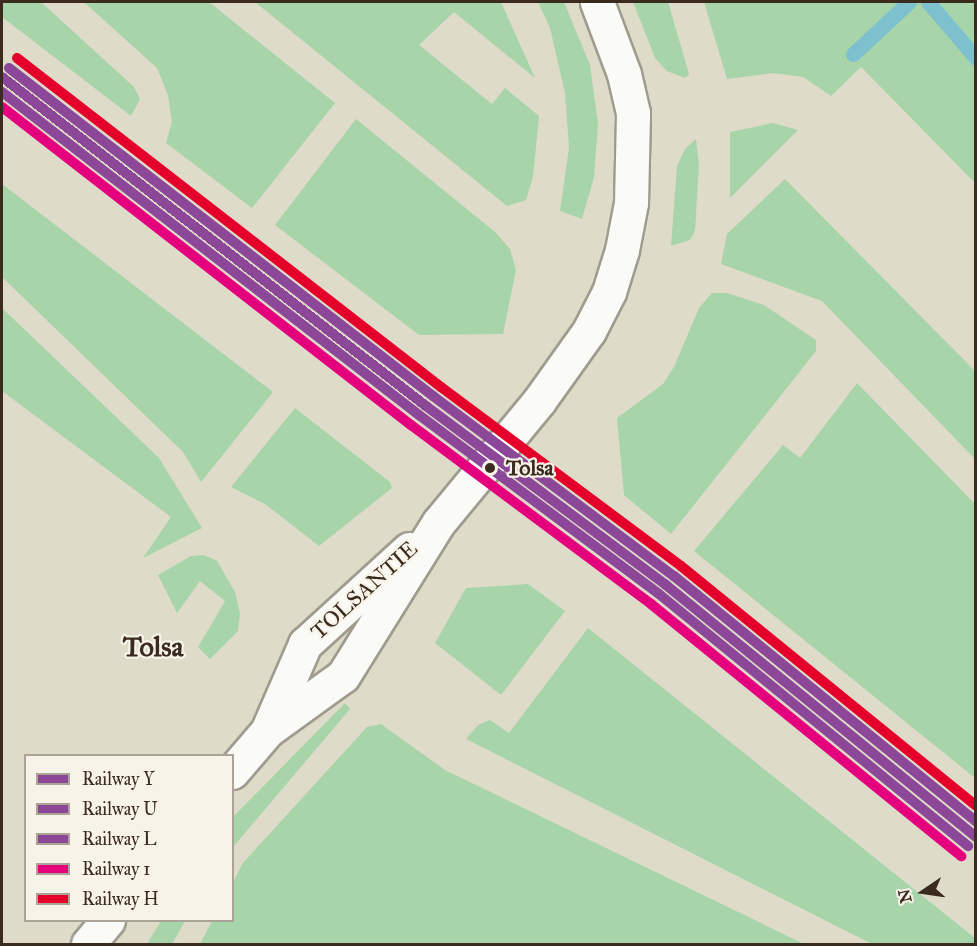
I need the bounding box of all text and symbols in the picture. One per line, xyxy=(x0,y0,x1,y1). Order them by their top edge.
place label: Tolsa xyxy=(506,455,554,481)
marker: Tolsa xyxy=(479,457,501,479)
street label: TOLSANTIE xyxy=(305,535,423,645)
district label: Tolsa xyxy=(123,630,183,664)
legend xyxy=(24,754,234,922)
text: Railway Y xyxy=(82,768,155,790)
text: Railway U xyxy=(82,798,158,820)
text: Railway L xyxy=(82,828,157,850)
text: Railway 1 xyxy=(82,858,150,880)
north arrow xyxy=(893,862,953,922)
text: N xyxy=(894,887,916,905)
text: Railway H xyxy=(82,888,159,910)

